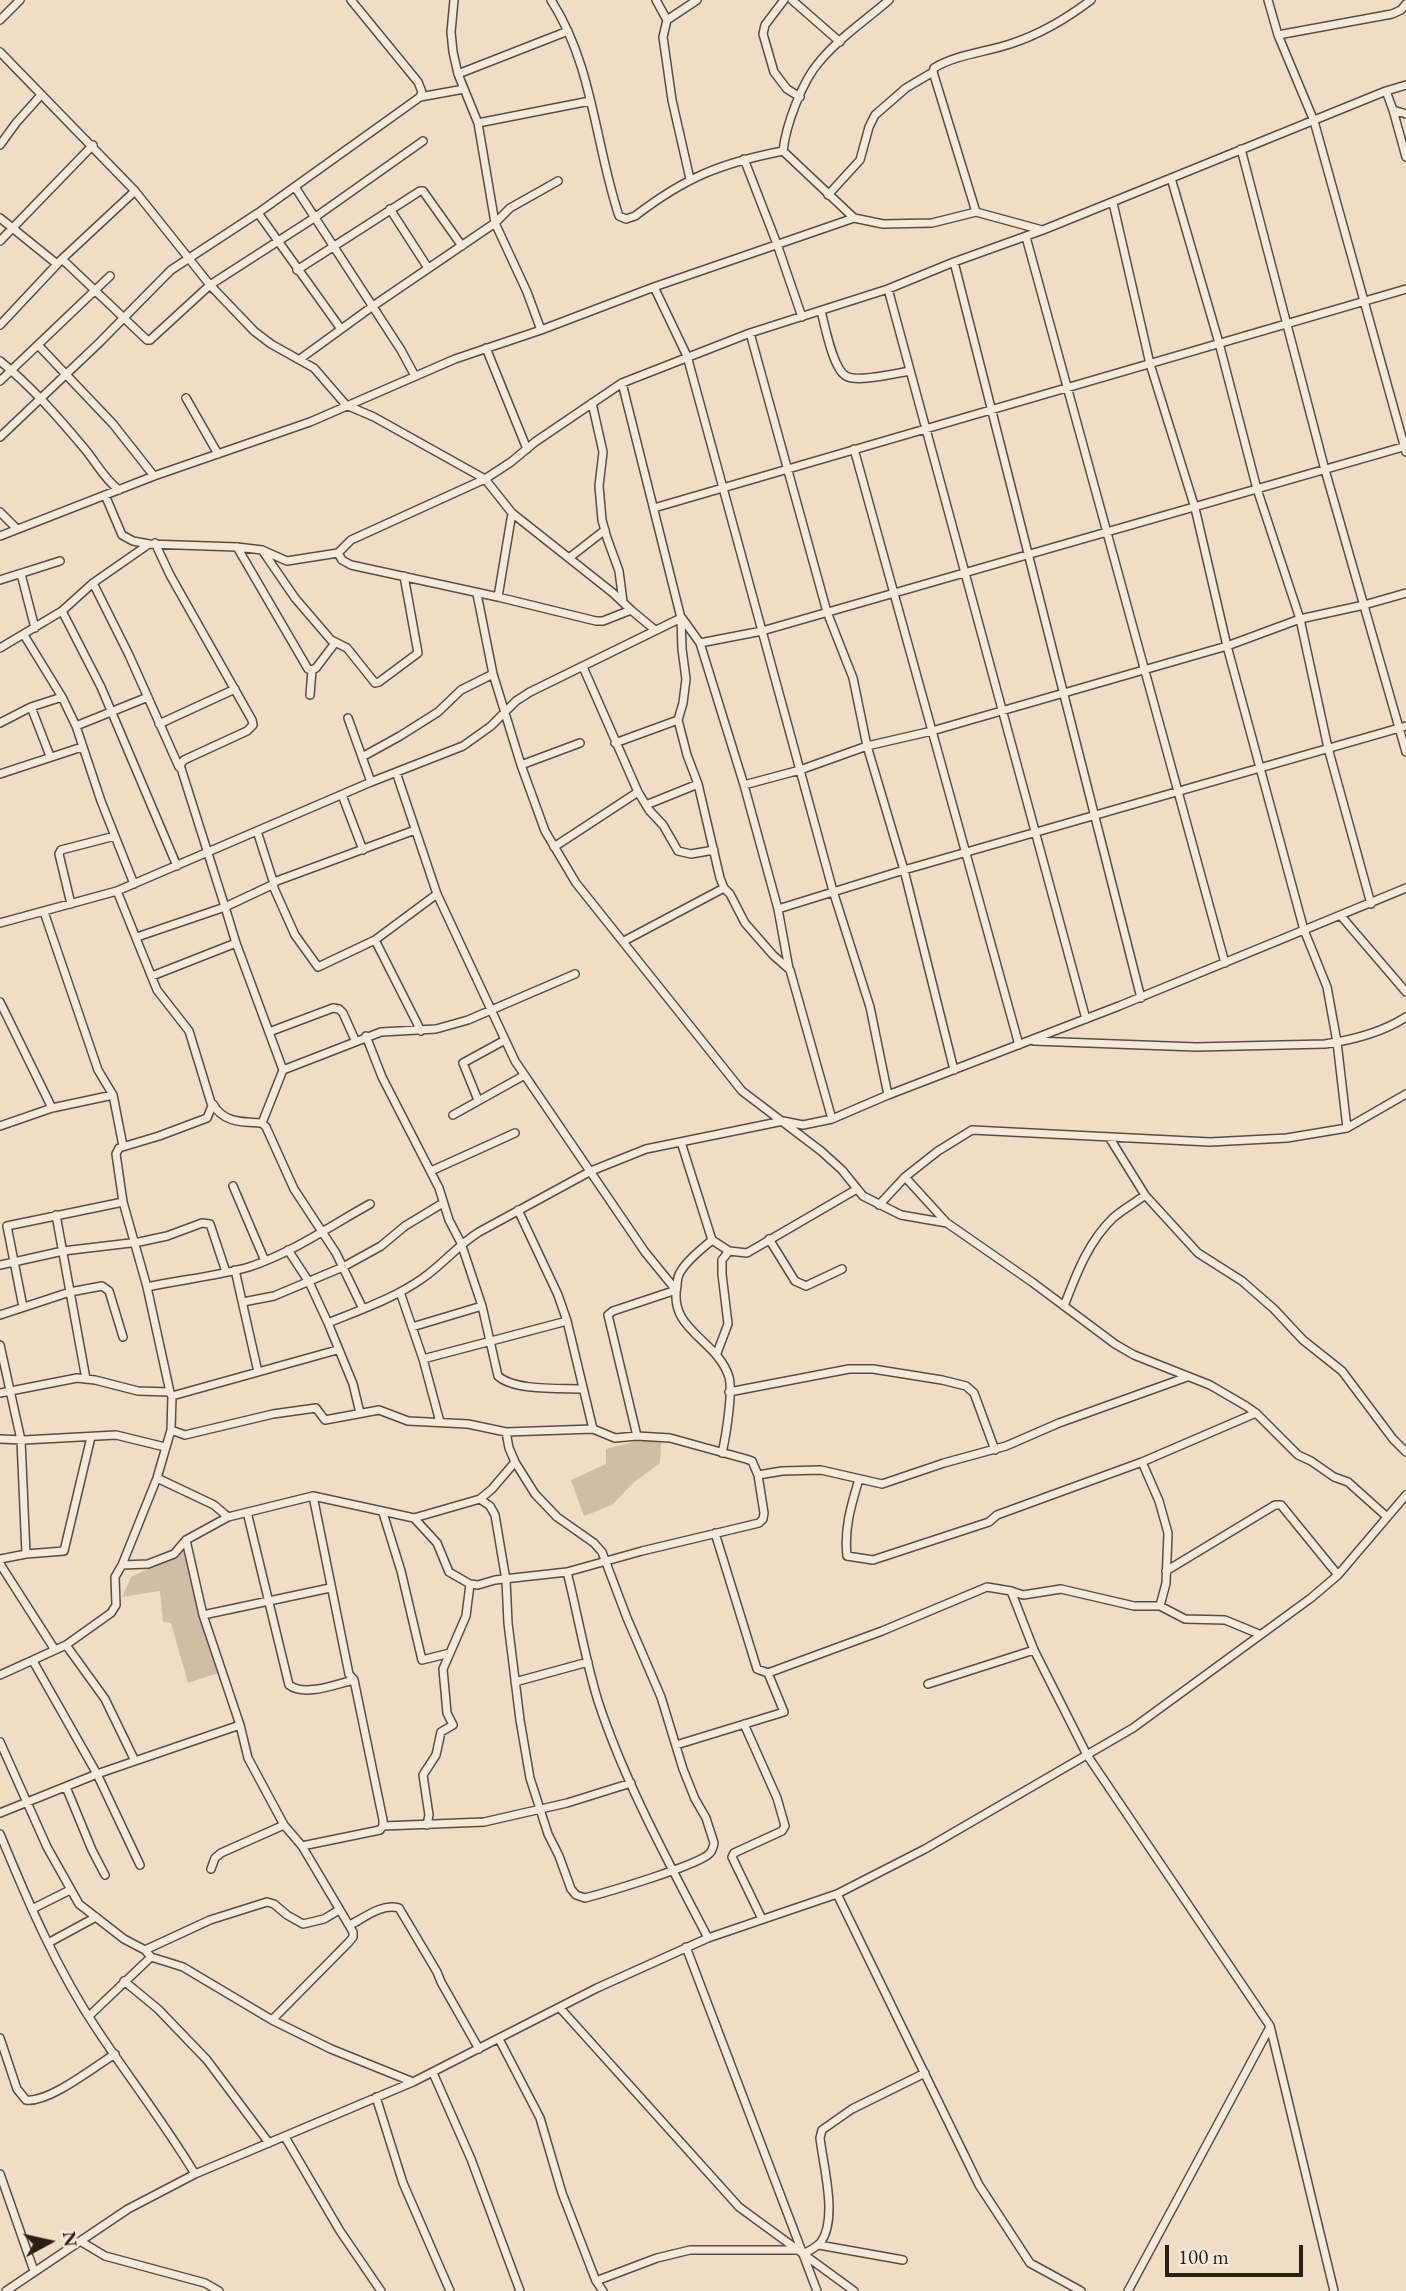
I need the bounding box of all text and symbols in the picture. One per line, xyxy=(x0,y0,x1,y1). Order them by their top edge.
north arrow xyxy=(14,2207,84,2277)
text: N xyxy=(57,2230,84,2248)
scale bar xyxy=(1168,2232,1306,2276)
text: 100 m xyxy=(1178,2243,1229,2270)

